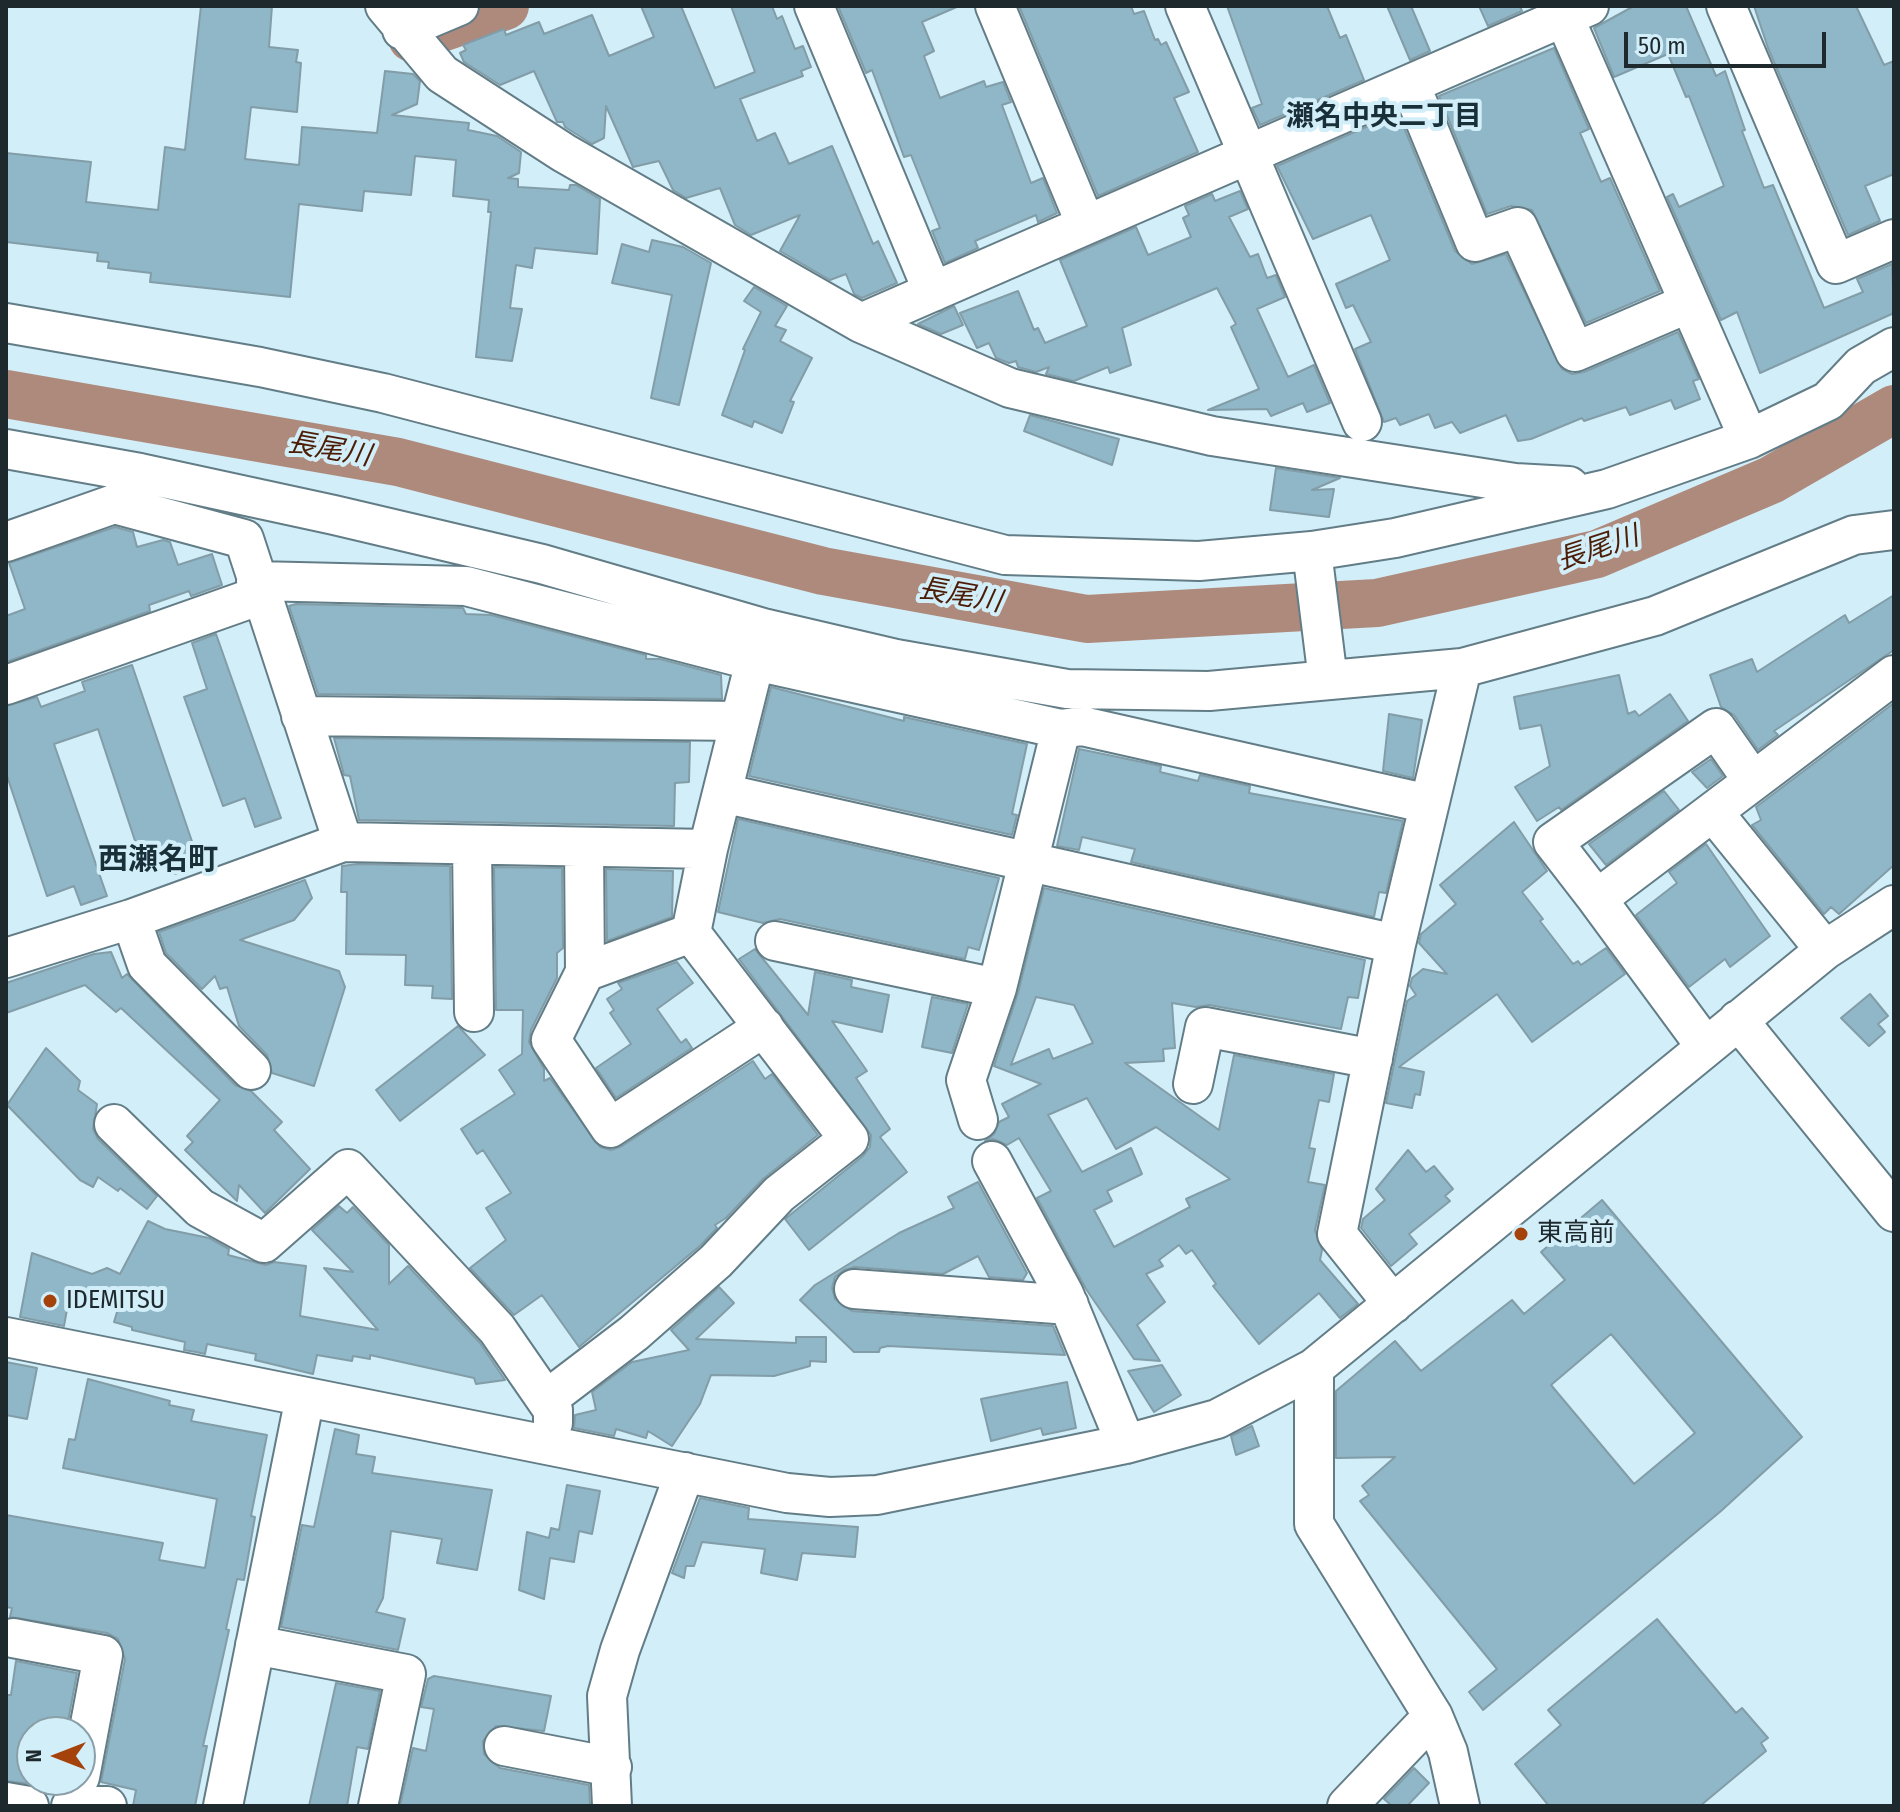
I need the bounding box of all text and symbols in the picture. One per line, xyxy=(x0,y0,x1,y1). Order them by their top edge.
scale bar xyxy=(1628,16,1830,66)
text: 50 m xyxy=(1638,32,1686,60)
district label: 瀬名中央二丁目 xyxy=(1286,100,1482,134)
water label: 長尾川 xyxy=(285,426,373,474)
water label: 長尾川 xyxy=(1553,520,1643,578)
water label: 長尾川 xyxy=(916,572,1004,620)
district label: 西瀬名町 xyxy=(98,843,218,879)
place label: 東高前 xyxy=(1537,1218,1615,1250)
marker: 東高前 xyxy=(1512,1225,1530,1243)
place label: IDEMITSU xyxy=(66,1285,165,1317)
marker: IDEMITSU xyxy=(41,1292,59,1310)
north arrow xyxy=(16,1716,96,1796)
text: N xyxy=(20,1749,47,1763)

